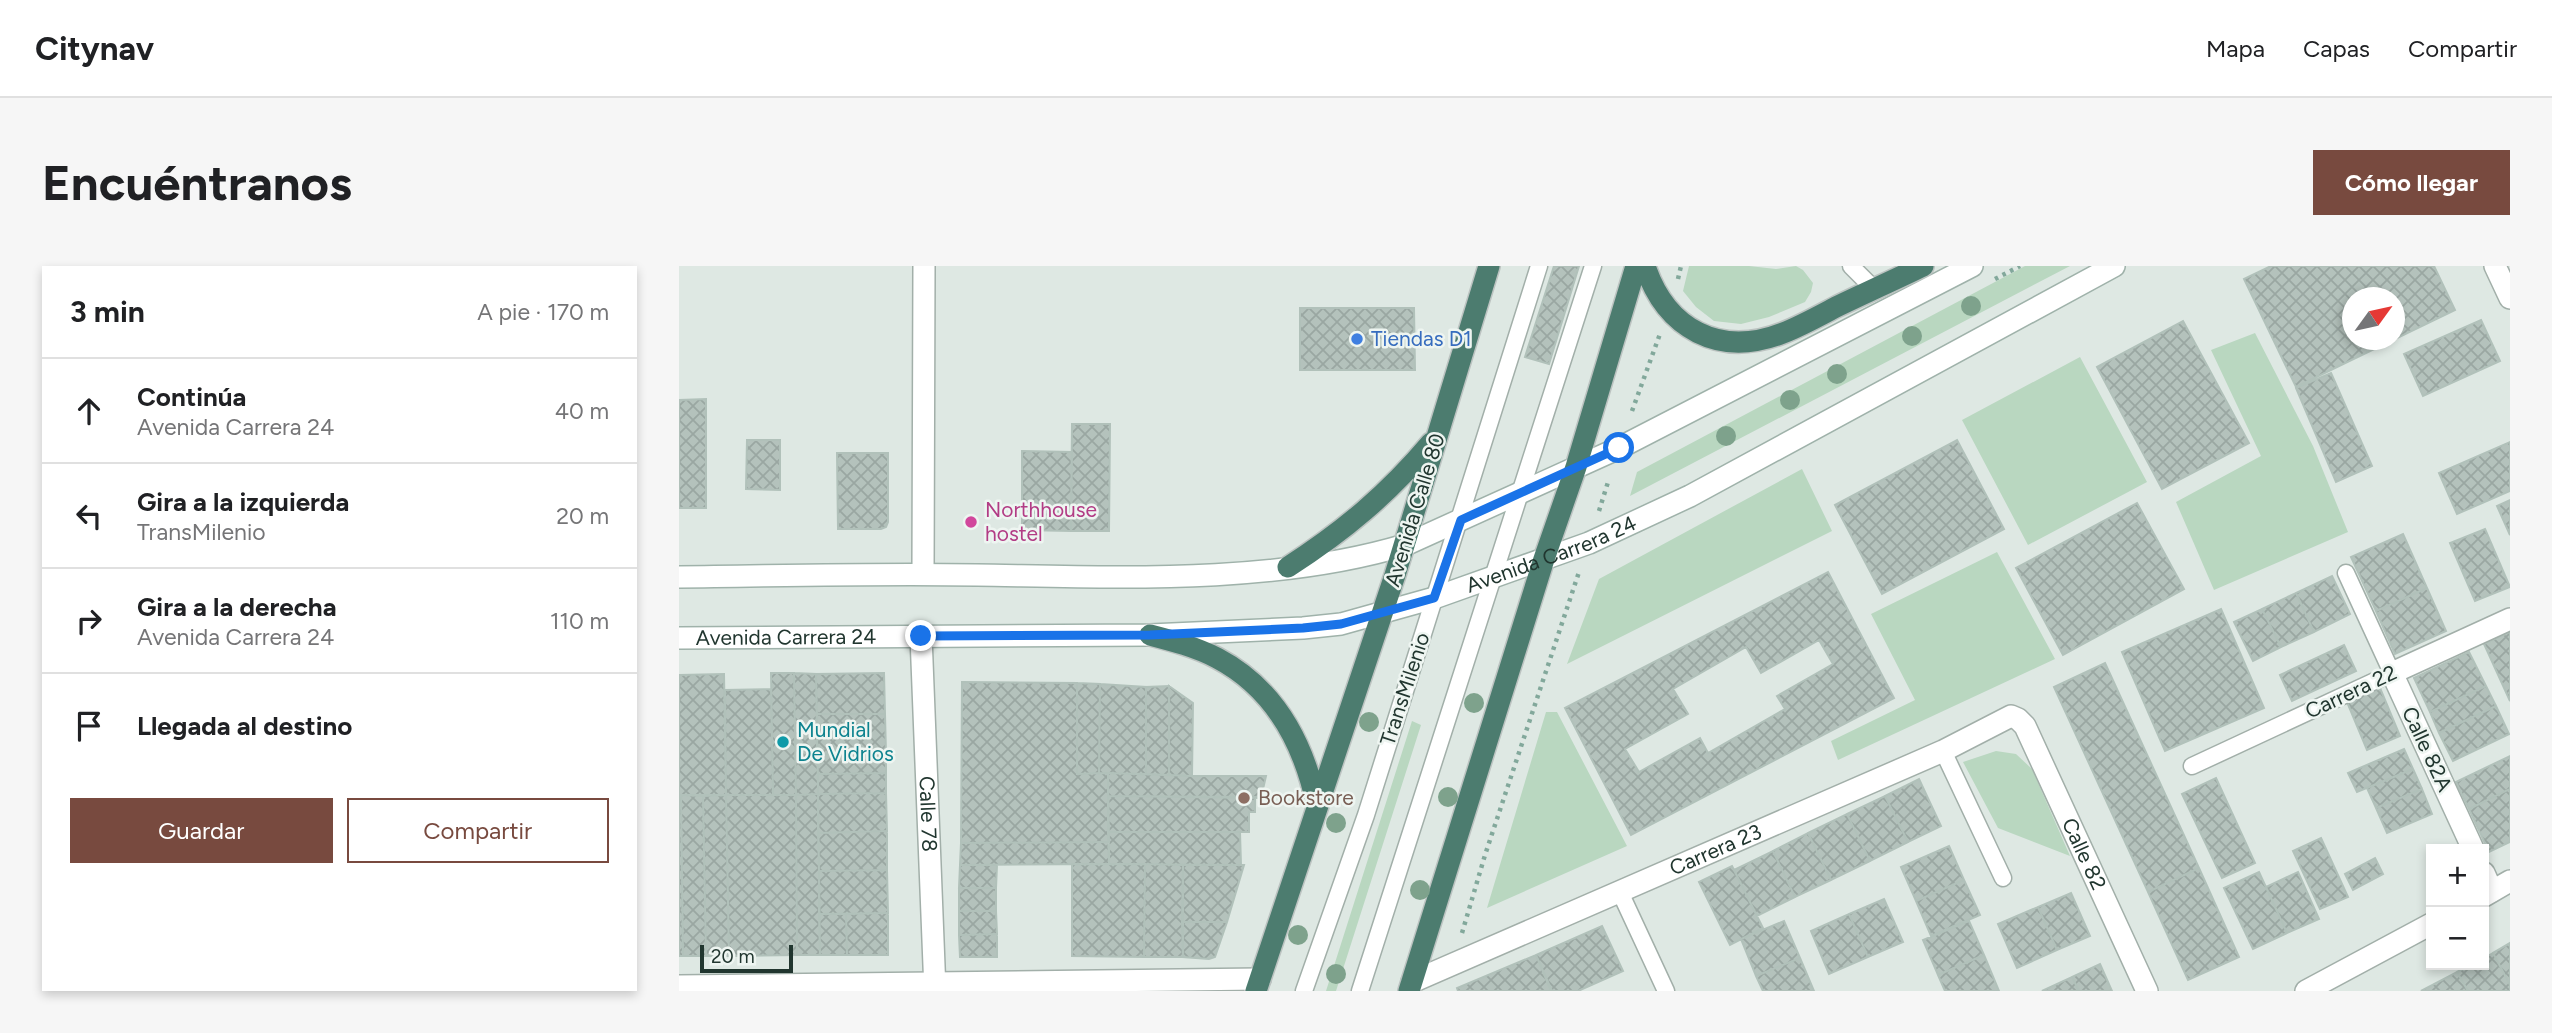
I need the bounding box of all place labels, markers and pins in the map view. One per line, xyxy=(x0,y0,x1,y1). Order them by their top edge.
place label: Tiendas D1 xyxy=(1371,326,1472,351)
marker: Tiendas D1 xyxy=(1349,331,1365,347)
place label: Northhouse hostel xyxy=(985,497,1097,546)
marker: Northhouse hostel xyxy=(963,514,979,530)
place label: Mundial De Vidrios xyxy=(797,717,894,766)
marker: Mundial De Vidrios xyxy=(775,734,791,750)
place label: Bookstore xyxy=(1258,785,1354,810)
marker: Bookstore xyxy=(1236,790,1252,806)

